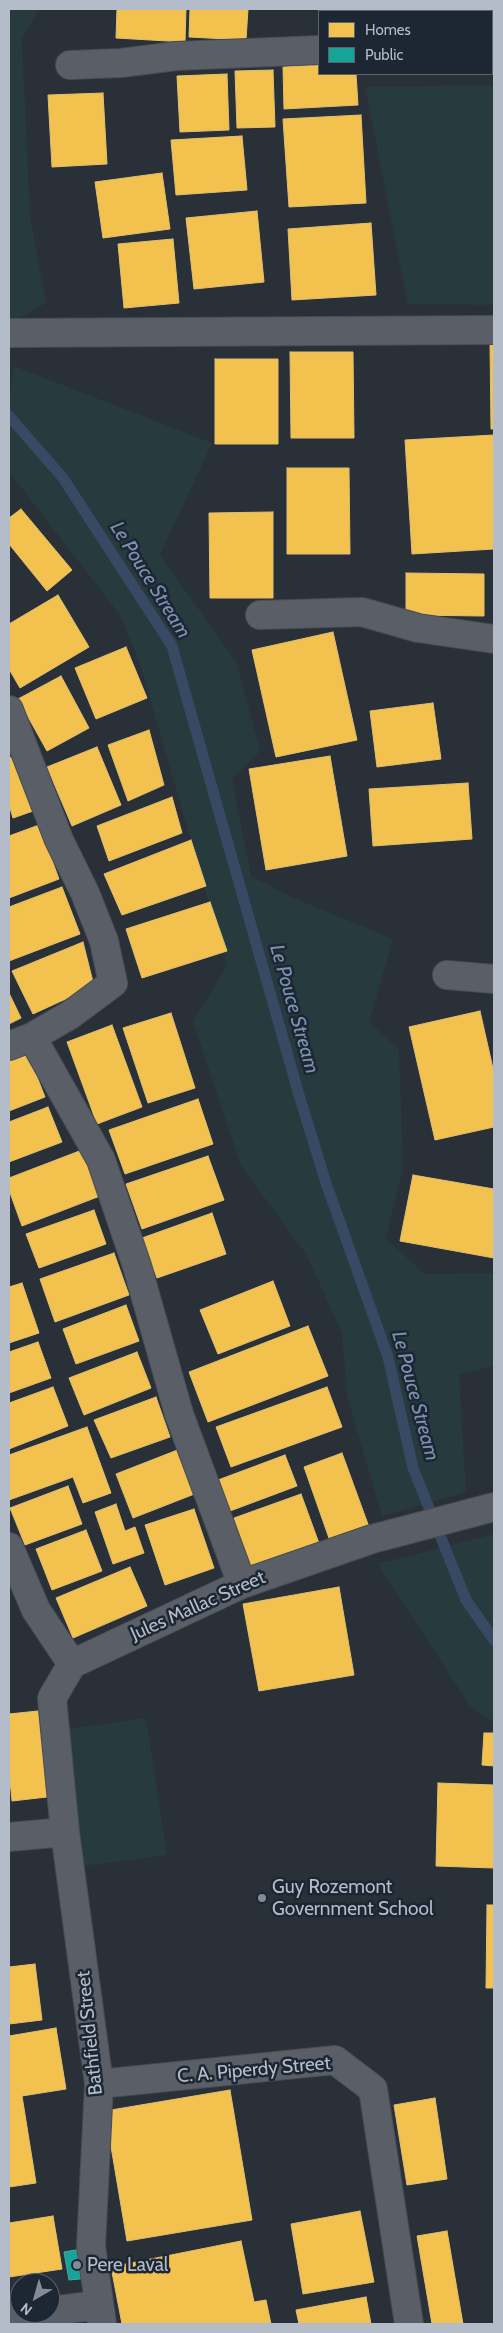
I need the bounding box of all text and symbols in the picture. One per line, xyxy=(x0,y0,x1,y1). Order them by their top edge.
legend xyxy=(318,10,493,75)
text: Homes xyxy=(365,21,411,39)
text: Public xyxy=(365,46,403,64)
water label: Le Pouce Stream xyxy=(105,517,195,643)
water label: Le Pouce Stream xyxy=(264,942,324,1076)
water label: Le Pouce Stream xyxy=(386,1329,444,1463)
street label: Jules Mallac Street xyxy=(127,1566,269,1646)
place label: Guy Rozemont Government School xyxy=(272,1876,433,1920)
marker: Guy Rozemont Government School xyxy=(256,1892,268,1904)
street label: Bathfield Street xyxy=(72,1970,108,2096)
street label: C. A. Piperdy Street xyxy=(176,2052,332,2088)
place label: Pere Laval xyxy=(87,2254,168,2276)
marker: Pere Laval xyxy=(71,2259,83,2271)
north arrow xyxy=(10,2273,60,2323)
text: N xyxy=(17,2299,36,2319)

